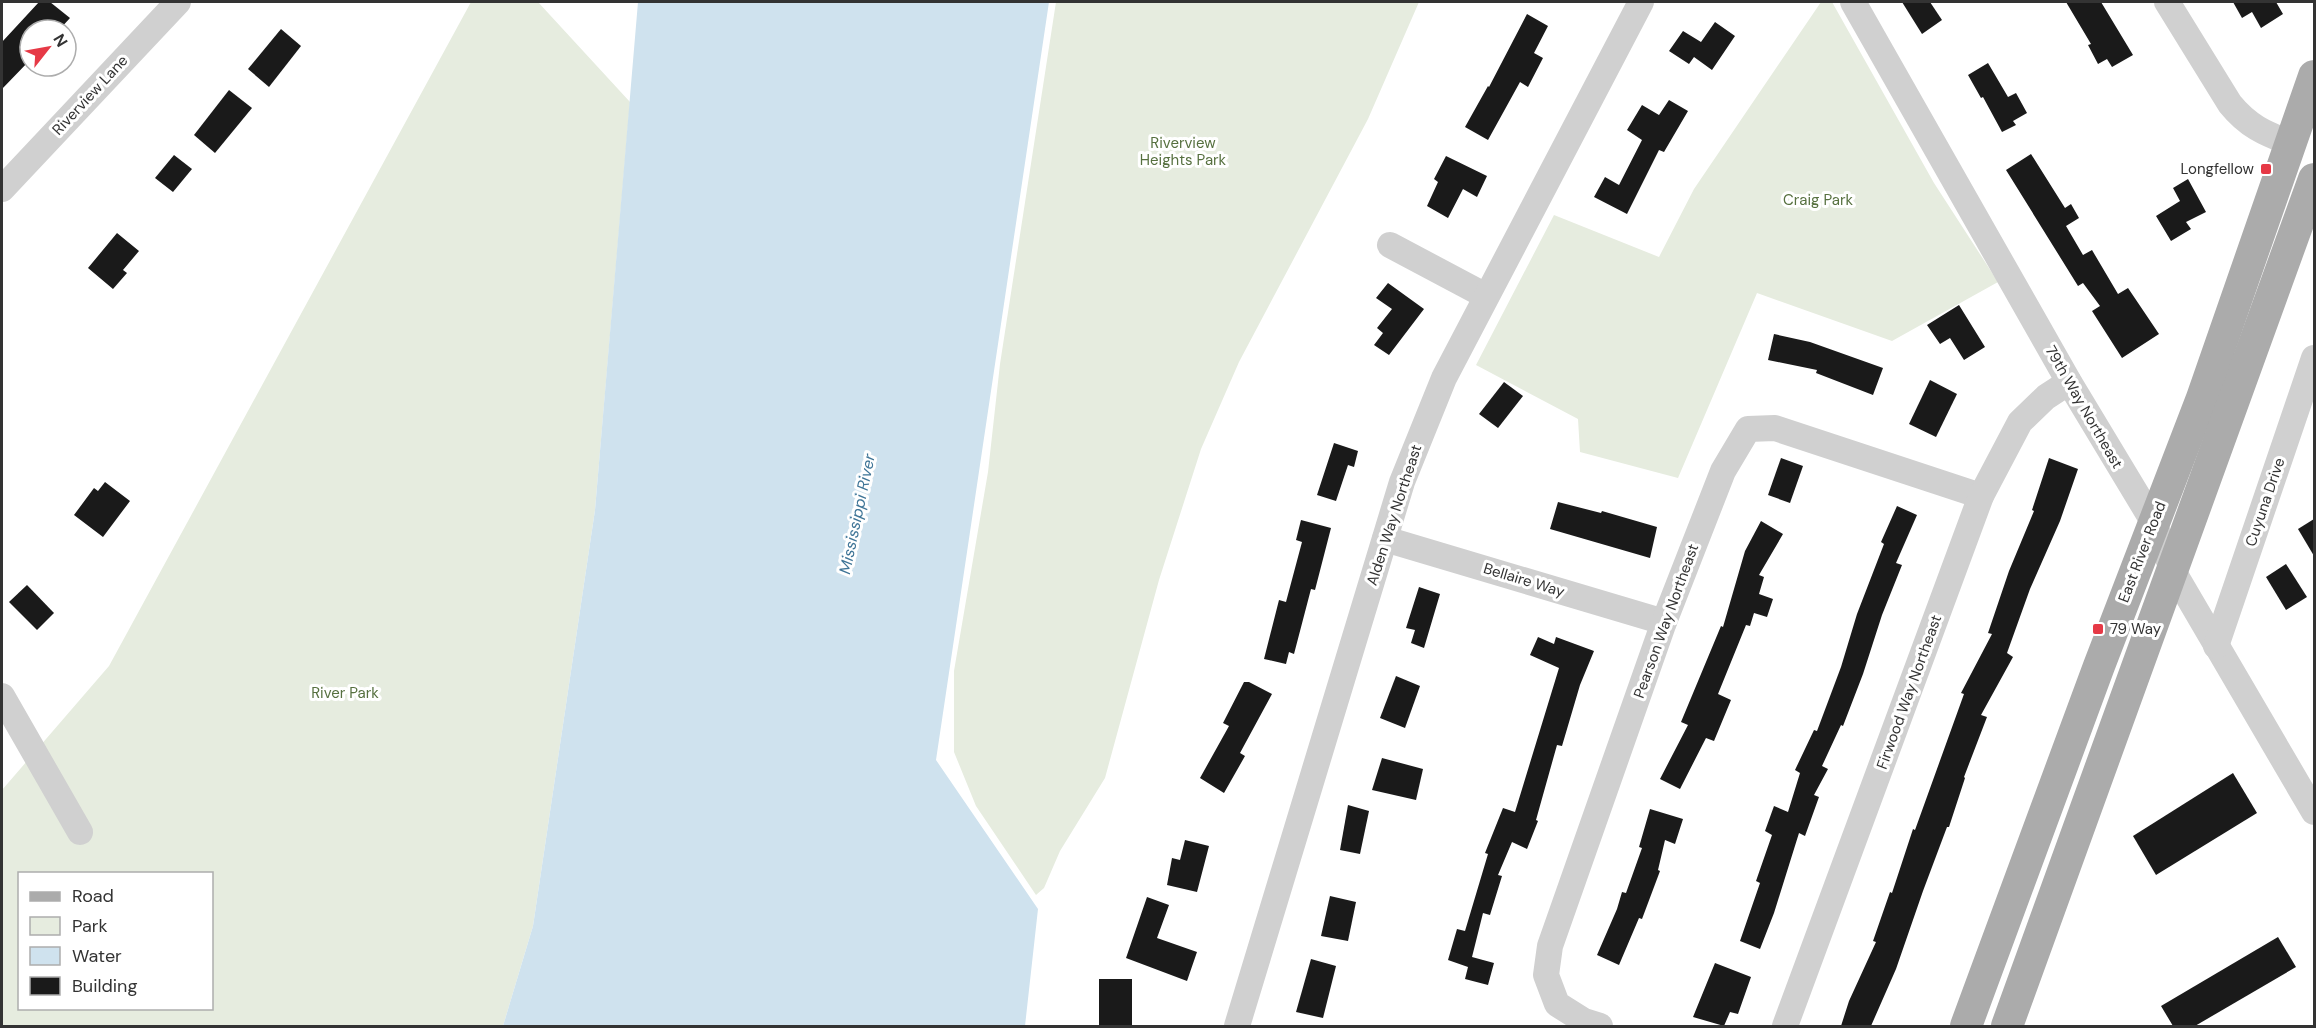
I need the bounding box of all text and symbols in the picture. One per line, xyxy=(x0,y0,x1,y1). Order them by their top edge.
north arrow xyxy=(18,18,78,78)
text: N xyxy=(48,30,72,51)
street label: Riverview Lane xyxy=(48,51,132,139)
park label: Riverview Heights Park xyxy=(1140,133,1227,170)
place label: Longfellow xyxy=(2180,159,2255,179)
marker: Longfellow xyxy=(2259,162,2273,176)
park label: Craig Park xyxy=(1783,190,1853,210)
street label: 79th Way Northeast xyxy=(2041,342,2127,472)
street label: Alden Way Northeast xyxy=(1362,442,1426,588)
water label: Mississippi River xyxy=(834,451,880,576)
street label: Cuyuna Drive xyxy=(2240,455,2290,549)
street label: East River Road xyxy=(2114,499,2170,605)
street label: Pearson Way Northeast xyxy=(1629,541,1703,701)
street label: Bellaire Way xyxy=(1481,558,1568,602)
street label: Firwood Way Northeast xyxy=(1872,612,1946,772)
place label: 79 Way xyxy=(2110,619,2162,639)
marker: 79 Way xyxy=(2091,622,2105,636)
park label: River Park xyxy=(311,683,379,703)
legend xyxy=(18,872,213,1010)
text: Road xyxy=(72,884,114,908)
text: Park xyxy=(72,914,108,938)
text: Water xyxy=(72,944,122,968)
text: Building xyxy=(72,974,137,998)

